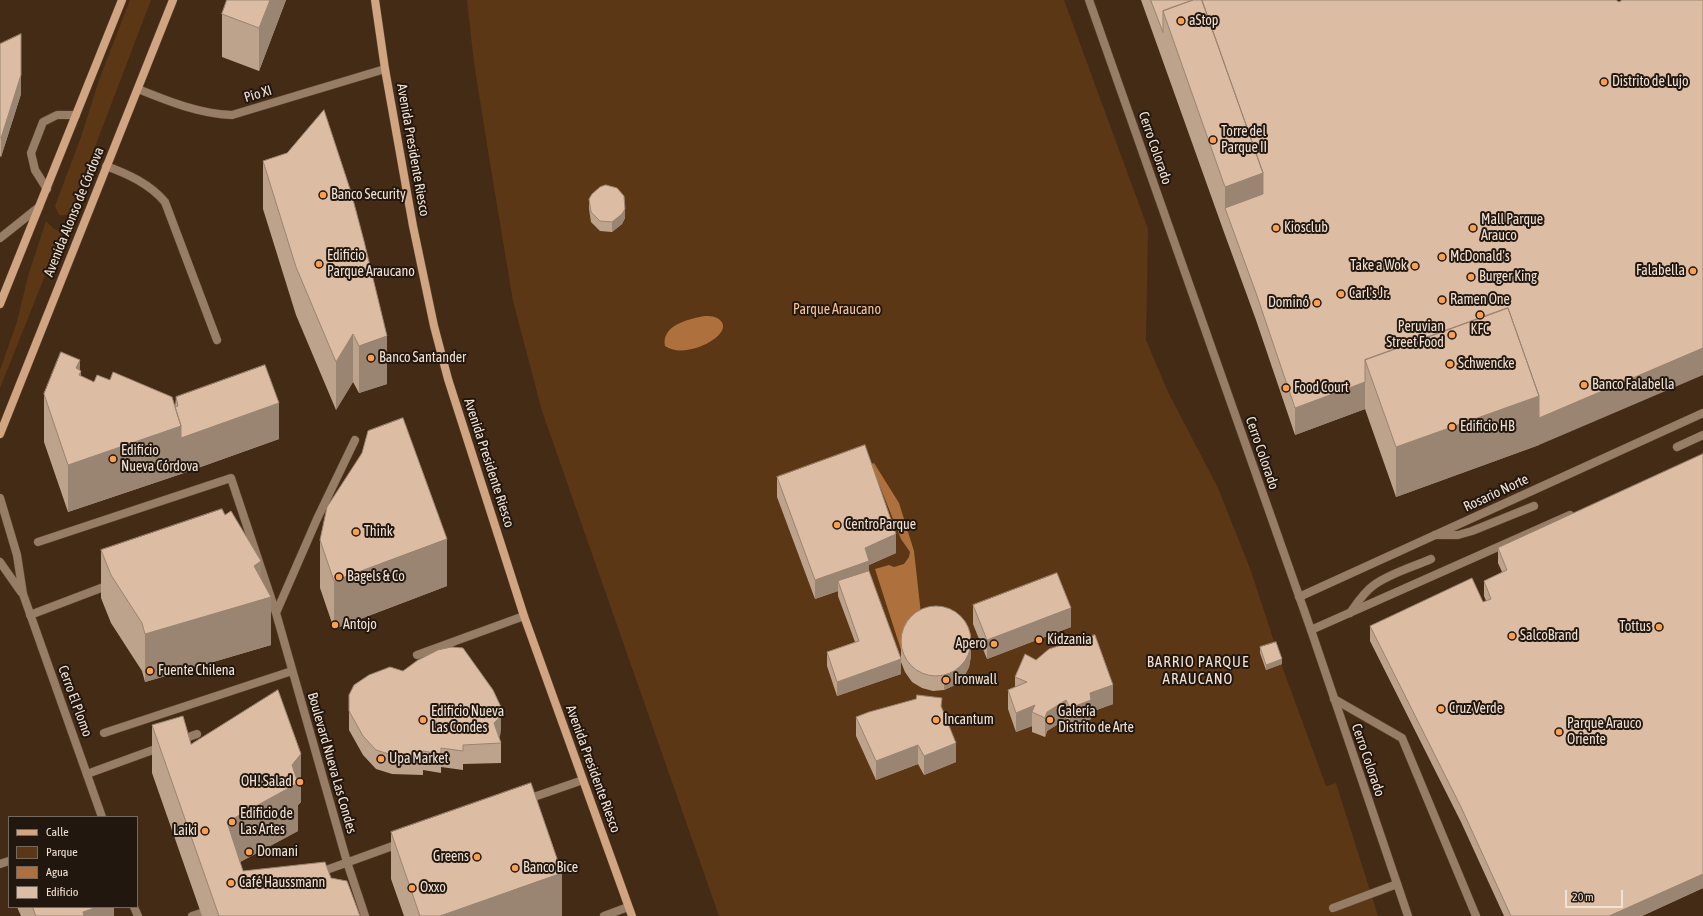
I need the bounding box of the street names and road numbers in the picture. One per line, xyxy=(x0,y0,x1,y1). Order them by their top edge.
street label: Pío XI xyxy=(242,82,274,106)
street label: Avenida Presidente Riesco xyxy=(393,82,433,218)
street label: Cerro Colorado xyxy=(1135,109,1175,187)
street label: Avenida Alonso de Córdova xyxy=(40,145,108,279)
street label: Avenida Presidente Riesco xyxy=(460,396,518,530)
street label: Cerro Colorado xyxy=(1242,414,1282,492)
street label: Rosario Norte xyxy=(1461,471,1531,515)
street label: Cerro El Plomo xyxy=(54,663,96,739)
street label: Boulevard Nueva Las Condes xyxy=(304,690,360,836)
street label: Avenida Presidente Riesco xyxy=(562,703,624,835)
street label: Cerro Colorado xyxy=(1348,721,1388,799)

